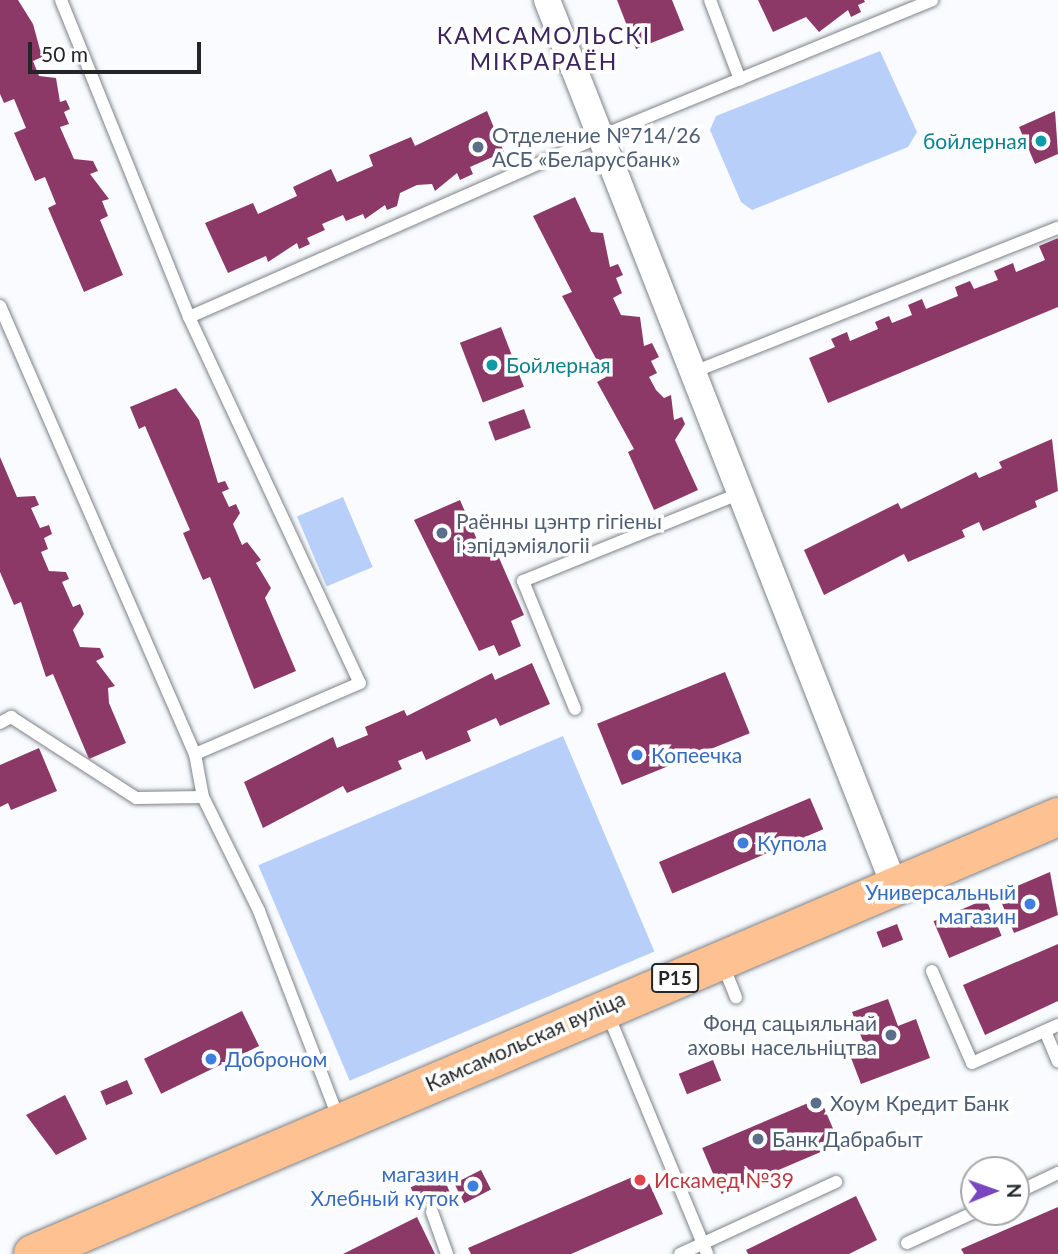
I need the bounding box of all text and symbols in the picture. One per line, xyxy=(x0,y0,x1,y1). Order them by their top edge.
district label: КАМСАМОЛЬСКІ МІКРАРАЁН xyxy=(438,21,650,75)
scale bar xyxy=(32,28,205,72)
text: 50 m xyxy=(41,41,88,66)
place label: Отделение №714/26 АСБ «Беларусбанк» xyxy=(492,122,701,172)
place label: бойлерная xyxy=(923,128,1027,154)
marker: бойлерная xyxy=(1033,133,1049,149)
marker: Отделение №714/26 АСБ «Беларусбанк» xyxy=(470,139,486,155)
place label: Бойлерная xyxy=(506,352,611,378)
marker: Бойлерная xyxy=(484,357,500,373)
place label: Раённы цэнтр гігіены і эпідэміялогіі xyxy=(456,508,662,558)
marker: Раённы цэнтр гігіены і эпідэміялогіі xyxy=(434,525,450,541)
place label: Копеечка xyxy=(651,742,742,768)
marker: Копеечка xyxy=(629,747,645,763)
place label: Купола xyxy=(757,830,827,856)
marker: Купола xyxy=(735,835,751,851)
place label: Универсальный магазин xyxy=(865,879,1016,929)
marker: Универсальный магазин xyxy=(1022,896,1038,912)
road number: Р15 xyxy=(650,962,700,994)
street label: Камсамольская вуліца xyxy=(421,986,629,1096)
place label: Фонд сацыяльнай аховы насельніцтва xyxy=(688,1010,877,1060)
marker: Фонд сацыяльнай аховы насельніцтва xyxy=(883,1027,899,1043)
place label: Доброном xyxy=(225,1046,327,1072)
marker: Доброном xyxy=(203,1051,219,1067)
place label: Хоум Кредит Банк xyxy=(830,1090,1009,1116)
marker: Хоум Кредит Банк xyxy=(808,1095,824,1111)
place label: Банк Дабрабыт xyxy=(772,1126,923,1152)
marker: Банк Дабрабыт xyxy=(750,1131,766,1147)
north arrow xyxy=(960,1156,1030,1226)
place label: магазин Хлебный куток xyxy=(311,1161,459,1211)
place label: Искамед №39 xyxy=(654,1167,794,1193)
marker: Искамед №39 xyxy=(632,1172,648,1188)
marker: магазин Хлебный куток xyxy=(465,1178,481,1194)
text: N xyxy=(1003,1183,1026,1198)

